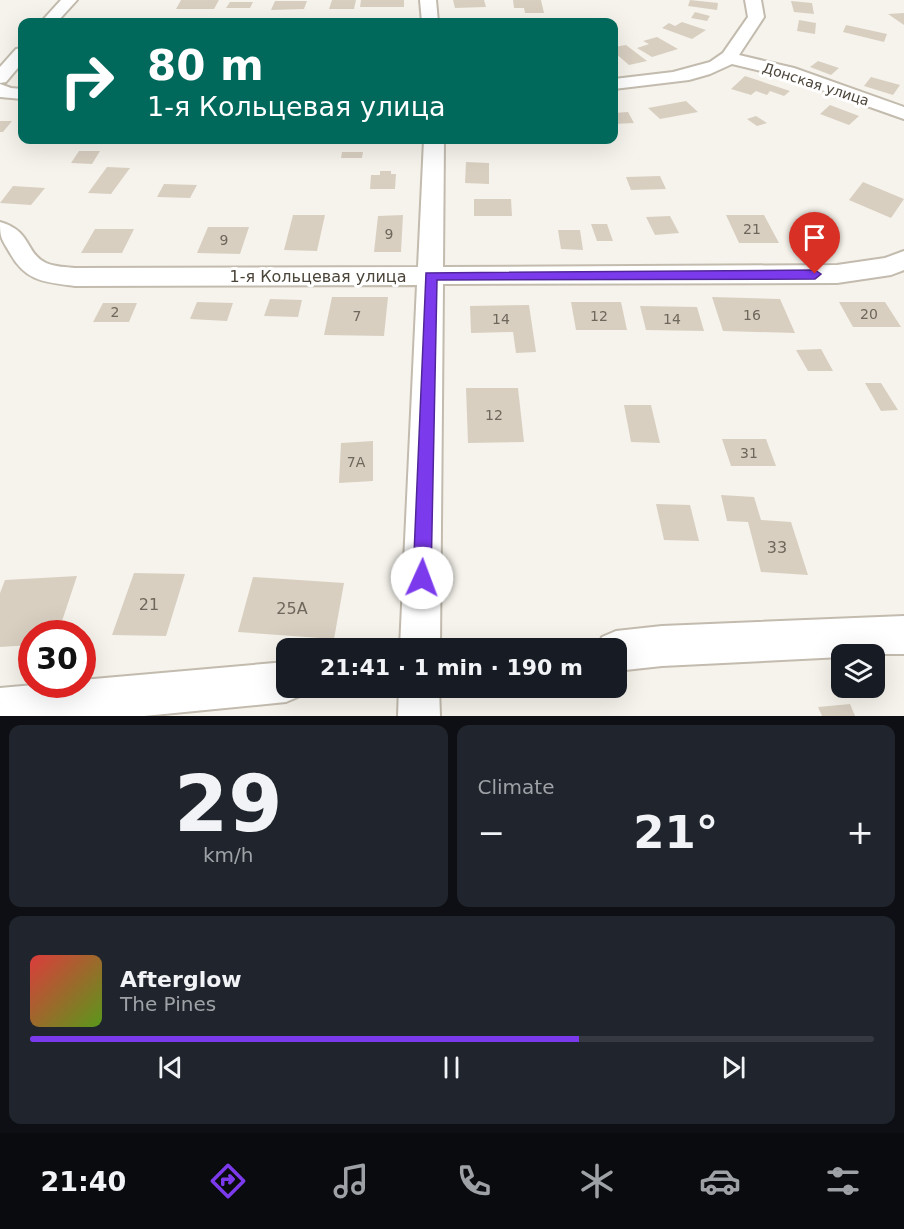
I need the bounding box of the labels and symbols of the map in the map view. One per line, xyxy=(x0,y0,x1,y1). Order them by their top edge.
street label: Донская улица xyxy=(761,59,871,109)
pin xyxy=(789,212,840,274)
house number: 21 xyxy=(743,221,761,237)
house number: 9 xyxy=(385,226,393,242)
house number: 9 xyxy=(220,232,228,248)
street label: 1-я Кольцевая улица xyxy=(230,267,406,286)
house number: 2 xyxy=(111,304,119,320)
house number: 20 xyxy=(860,306,878,322)
house number: 16 xyxy=(743,307,761,323)
house number: 7 xyxy=(353,308,361,324)
house number: 12 xyxy=(590,308,608,324)
house number: 14 xyxy=(492,311,510,327)
house number: 14 xyxy=(663,311,681,327)
house number: 12 xyxy=(485,407,503,423)
house number: 31 xyxy=(740,445,758,461)
house number: 7А xyxy=(347,454,366,470)
house number: 33 xyxy=(767,538,787,557)
position arrow xyxy=(390,546,454,610)
house number: 21 xyxy=(139,595,159,614)
house number: 25А xyxy=(276,599,308,618)
speed limit sign: 30 xyxy=(18,620,96,698)

